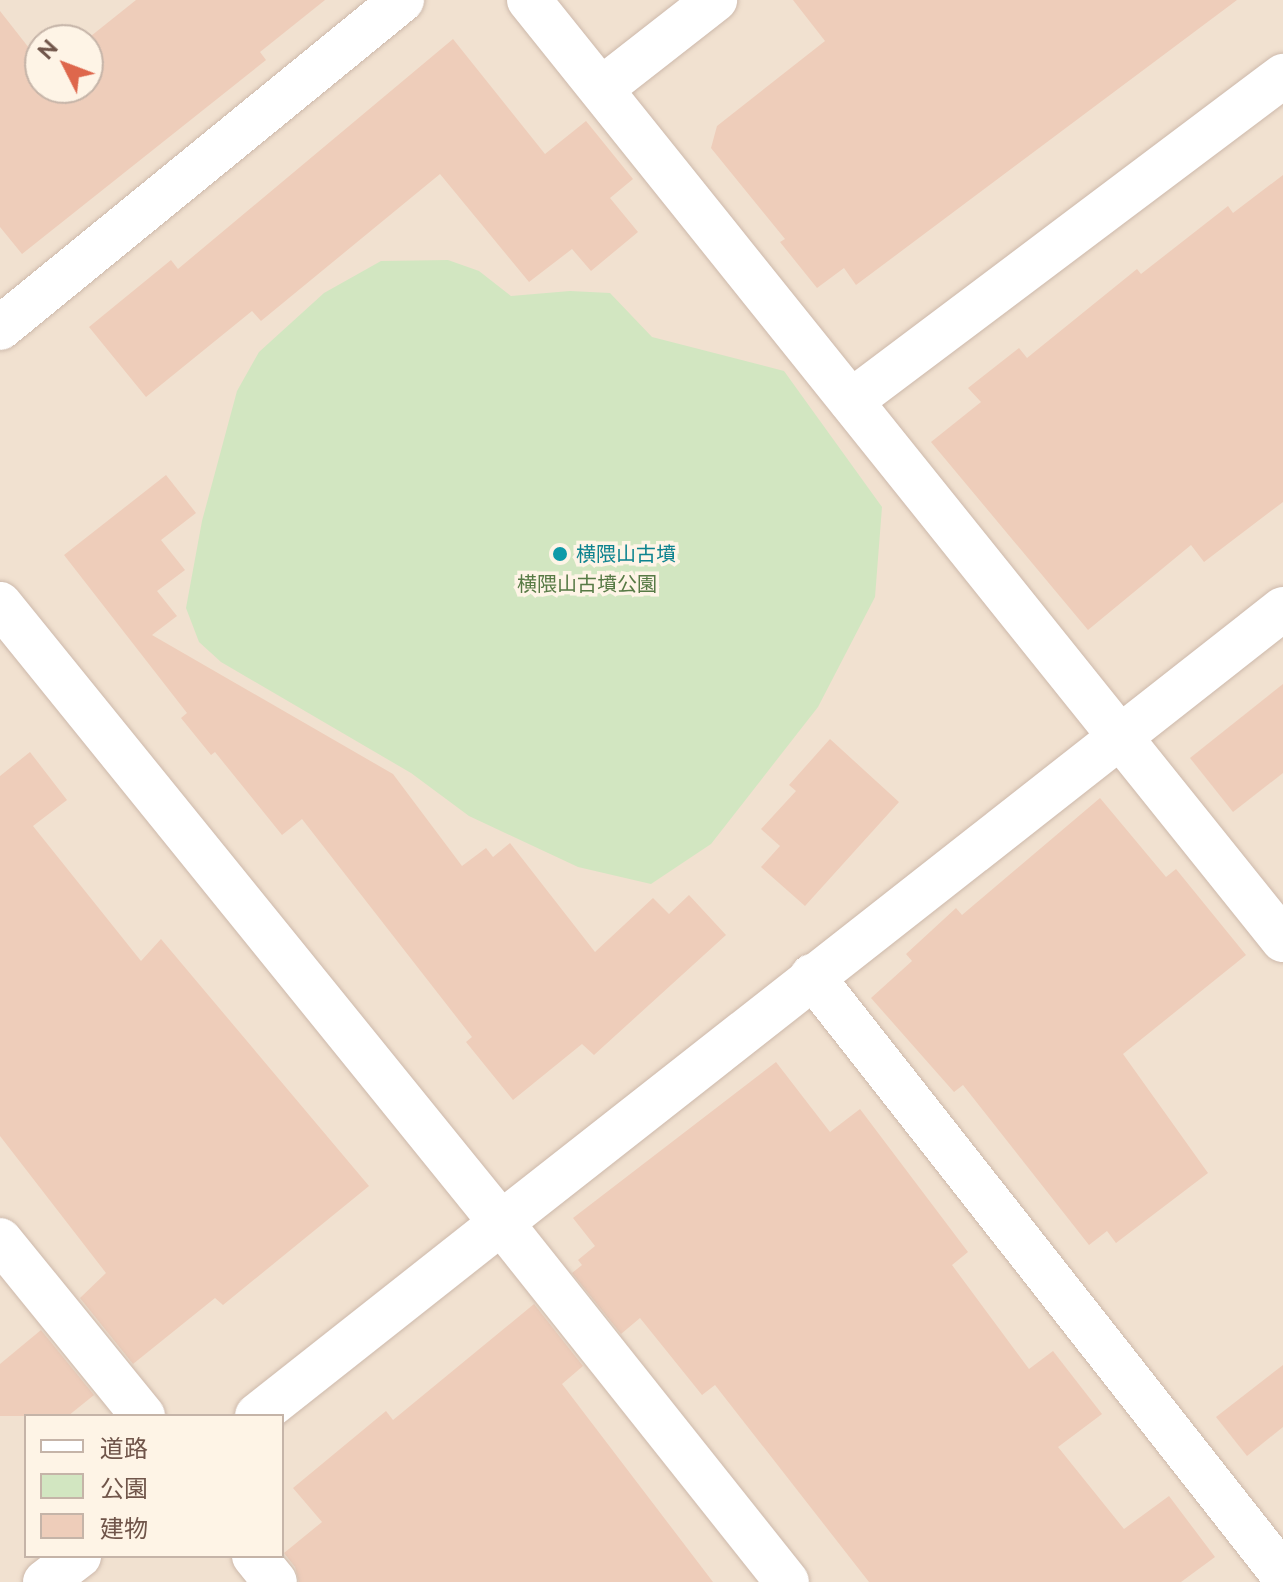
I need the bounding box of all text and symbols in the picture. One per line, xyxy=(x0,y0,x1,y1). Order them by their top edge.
north arrow xyxy=(24,24,104,104)
text: N xyxy=(32,34,63,64)
place label: 横隈山古墳 xyxy=(576,542,676,566)
marker: 横隈山古墳 xyxy=(551,545,569,563)
park label: 横隈山古墳公園 xyxy=(517,572,657,596)
legend xyxy=(24,1414,284,1558)
text: 道路 xyxy=(100,1434,148,1463)
text: 公園 xyxy=(100,1474,148,1503)
text: 建物 xyxy=(100,1514,148,1543)

